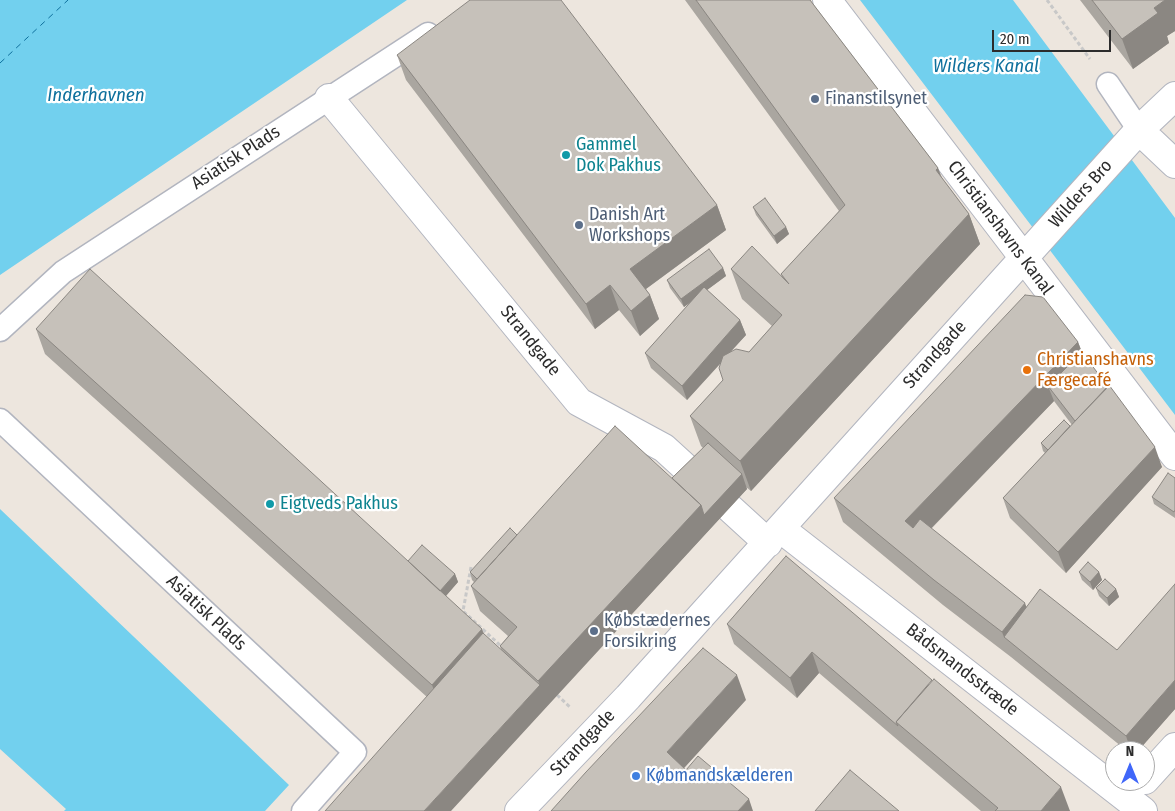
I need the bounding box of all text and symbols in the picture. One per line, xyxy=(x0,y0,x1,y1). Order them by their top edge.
scale bar xyxy=(995,20,1114,52)
text: 20 m xyxy=(1000,30,1030,48)
water label: Wilders Kanal xyxy=(933,56,1039,78)
water label: Inderhavnen xyxy=(47,85,145,107)
place label: Finanstilsynet xyxy=(825,88,927,110)
marker: Finanstilsynet xyxy=(809,93,821,105)
street label: Asiatisk Plads xyxy=(188,121,284,195)
place label: Gammel Dok Pakhus xyxy=(576,134,661,176)
marker: Gammel Dok Pakhus xyxy=(560,149,572,161)
street label: Wilders Bro xyxy=(1045,155,1117,233)
street label: Christianshavns Kanal xyxy=(943,157,1057,299)
place label: Danish Art Workshops xyxy=(589,204,670,246)
marker: Danish Art Workshops xyxy=(573,219,585,231)
street label: Strandgade xyxy=(495,302,565,380)
street label: Strandgade xyxy=(899,317,971,393)
place label: Christianshavns Færgecafé xyxy=(1037,349,1154,392)
marker: Christianshavns Færgecafé xyxy=(1021,364,1033,376)
place label: Eigtveds Pakhus xyxy=(280,493,398,515)
marker: Eigtveds Pakhus xyxy=(264,498,276,510)
street label: Asiatisk Plads xyxy=(162,571,250,655)
place label: Købstædernes Forsikring xyxy=(604,610,710,652)
street label: Bådsmandsstræde xyxy=(901,619,1023,721)
marker: Købstædernes Forsikring xyxy=(588,625,600,637)
street label: Strandgade xyxy=(546,705,620,781)
north arrow xyxy=(1105,741,1155,791)
text: N xyxy=(1126,743,1134,760)
place label: Købmandskælderen xyxy=(646,765,793,787)
marker: Købmandskælderen xyxy=(630,770,642,782)

